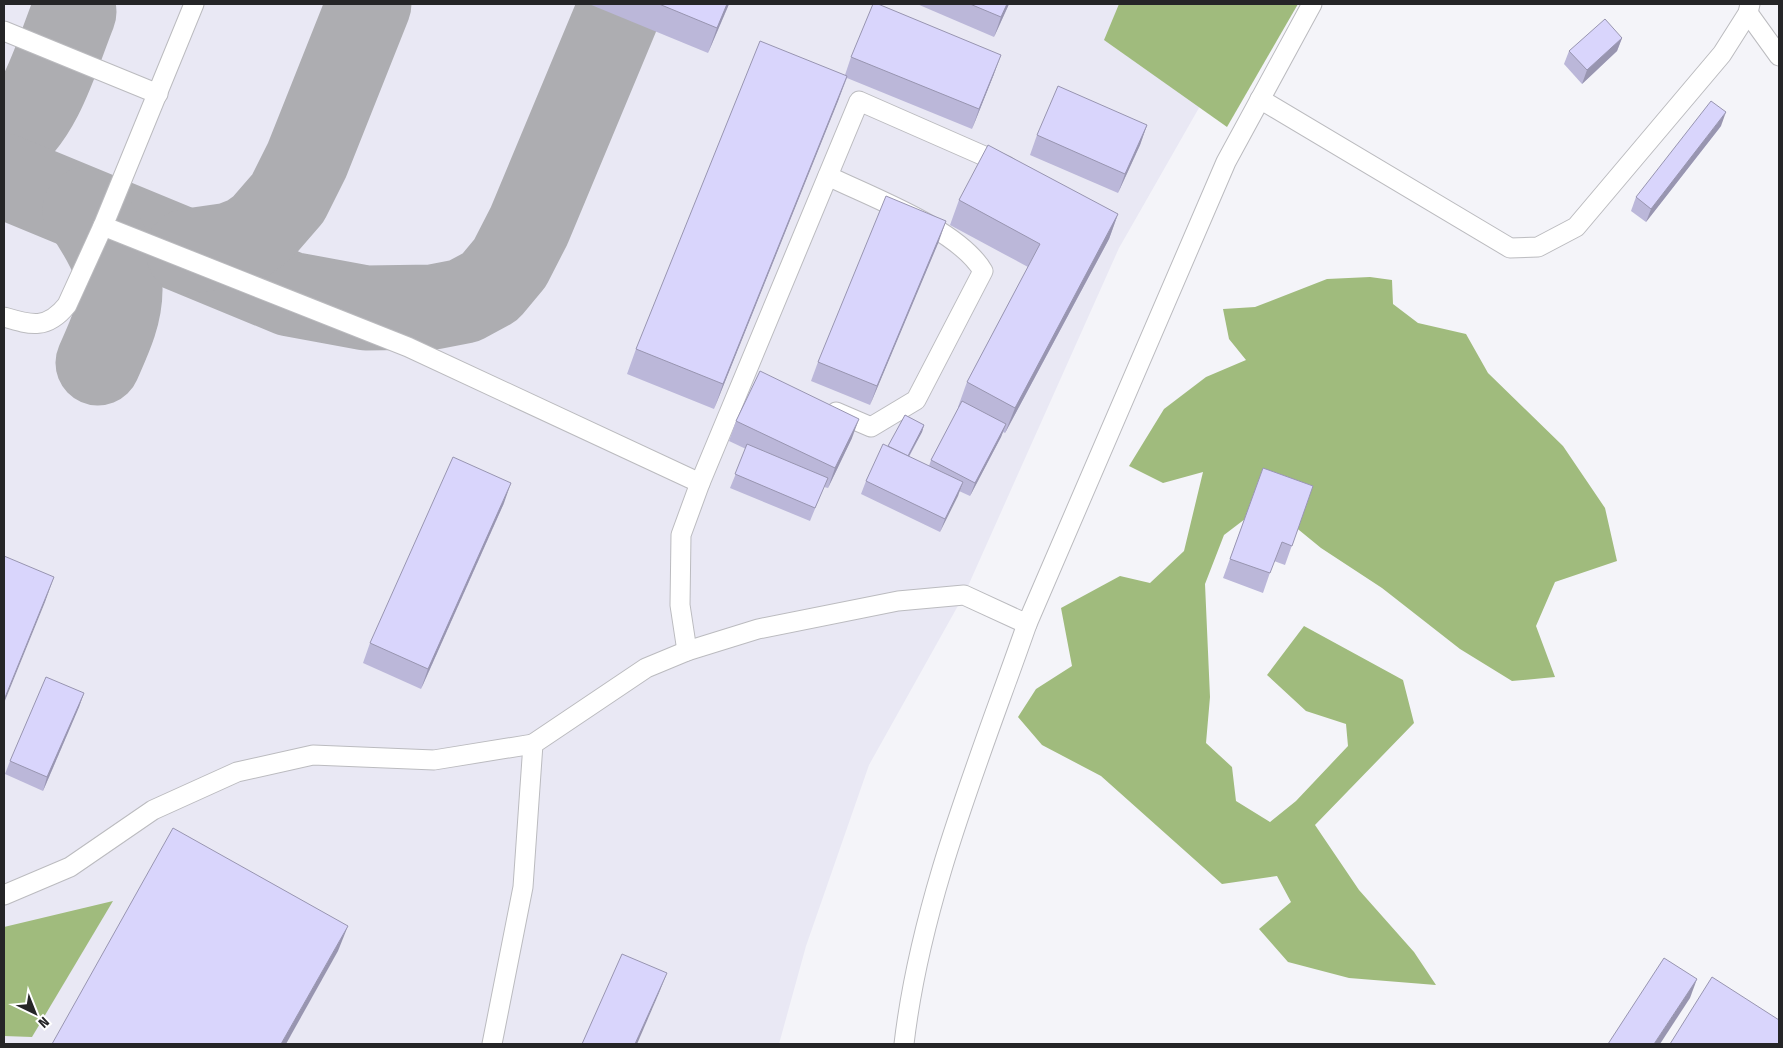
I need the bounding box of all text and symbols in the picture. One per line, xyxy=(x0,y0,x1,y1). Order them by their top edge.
north arrow xyxy=(10,988,60,1038)
text: N xyxy=(35,1013,52,1031)

